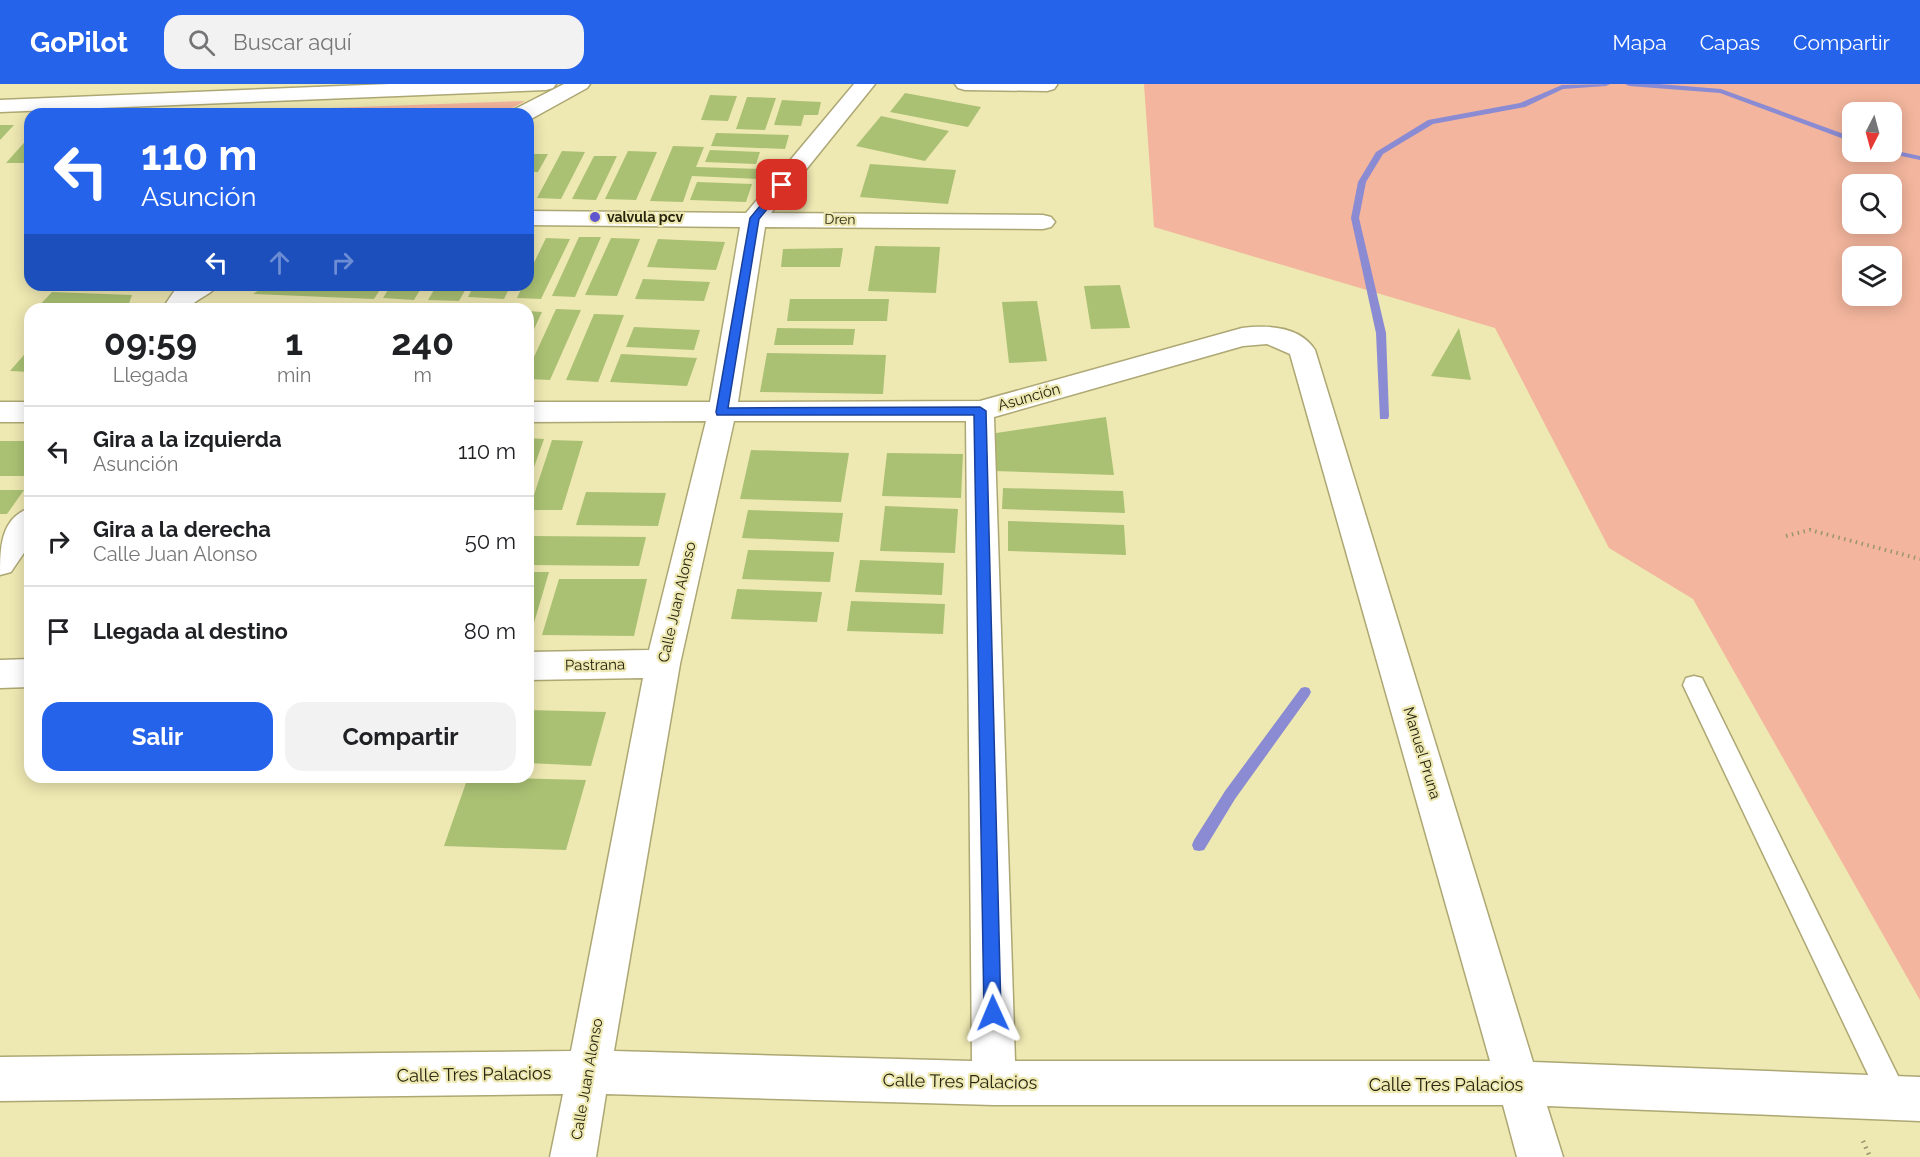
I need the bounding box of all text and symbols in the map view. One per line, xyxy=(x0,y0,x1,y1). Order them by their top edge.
search box xyxy=(164,15,584,69)
text: GoPilot xyxy=(30,26,128,59)
icon: search xyxy=(185,26,218,59)
text: Buscar aquí xyxy=(233,29,352,55)
text: Mapa xyxy=(1612,30,1667,55)
text: Capas xyxy=(1700,30,1760,55)
text: Compartir xyxy=(1793,30,1890,55)
north arrow xyxy=(1842,102,1902,162)
map controls xyxy=(1842,102,1902,306)
text: 110 m xyxy=(141,131,257,180)
icon: left xyxy=(42,132,120,210)
pin xyxy=(756,159,807,210)
icon: arrive xyxy=(765,168,798,201)
button: search xyxy=(1842,174,1902,234)
text: Asunción xyxy=(141,181,256,212)
place label: valvula pcv xyxy=(607,209,683,225)
marker: valvula pcv xyxy=(588,210,602,224)
street label: Dren xyxy=(824,211,856,227)
icon: left xyxy=(200,246,233,279)
icon: ahead xyxy=(263,246,296,279)
icon: right xyxy=(326,246,359,279)
button: layers xyxy=(1842,246,1902,306)
text: 09:59 xyxy=(104,321,197,363)
text: 1 xyxy=(285,321,303,363)
text: 240 xyxy=(391,321,454,363)
text: Llegada xyxy=(113,363,188,387)
text: min xyxy=(277,363,311,387)
text: m xyxy=(413,363,432,387)
street label: Asunción xyxy=(996,380,1062,414)
text: Gira a la izquierda xyxy=(93,426,282,452)
icon: left xyxy=(42,435,75,468)
text: 110 m xyxy=(458,438,516,464)
text: Asunción xyxy=(93,452,178,476)
text: Gira a la derecha xyxy=(93,516,271,542)
icon: right xyxy=(42,525,75,558)
text: 50 m xyxy=(465,528,516,554)
street label: Calle Juan Alonso xyxy=(654,540,700,664)
text: Calle Juan Alonso xyxy=(93,542,257,566)
icon: arrive xyxy=(42,615,75,648)
text: Llegada al destino xyxy=(93,618,288,644)
text: 80 m xyxy=(464,618,516,644)
street label: Pastrana xyxy=(565,655,625,675)
button: Salir xyxy=(42,702,273,771)
button: Compartir xyxy=(285,702,516,771)
street label: Manuel Pruna xyxy=(1399,705,1445,801)
position arrow xyxy=(961,981,1025,1045)
street label: Calle Juan Alonso xyxy=(567,1017,607,1141)
street label: Calle Tres Palacios xyxy=(397,1062,552,1086)
street label: Calle Tres Palacios xyxy=(883,1069,1038,1093)
street label: Calle Tres Palacios xyxy=(1369,1074,1524,1095)

